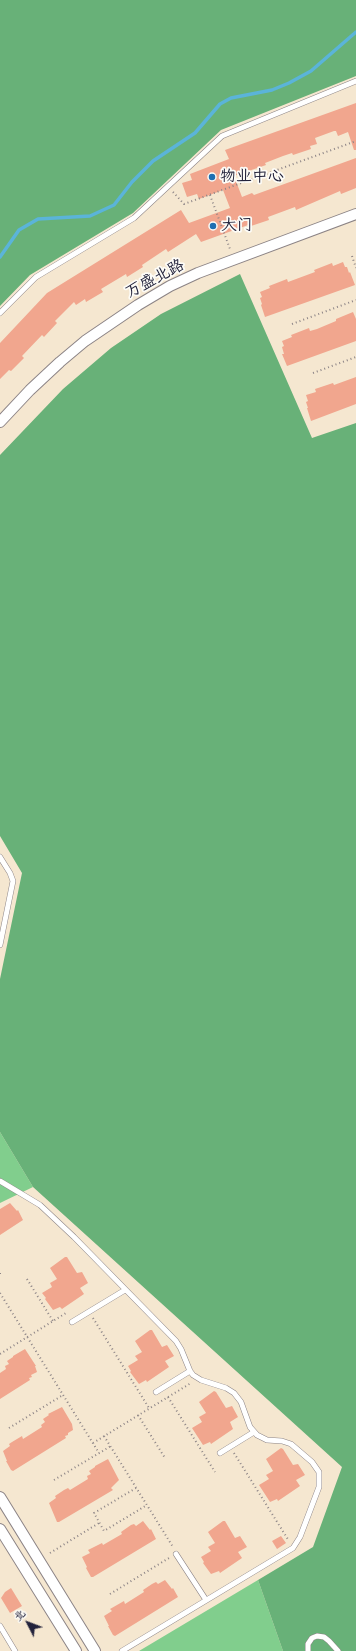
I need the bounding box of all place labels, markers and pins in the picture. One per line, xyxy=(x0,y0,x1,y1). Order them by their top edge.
place label: 物业中心 xyxy=(220,167,284,187)
marker: 物业中心 xyxy=(207,172,217,182)
place label: 大门 xyxy=(221,216,253,236)
marker: 大门 xyxy=(208,221,218,231)

